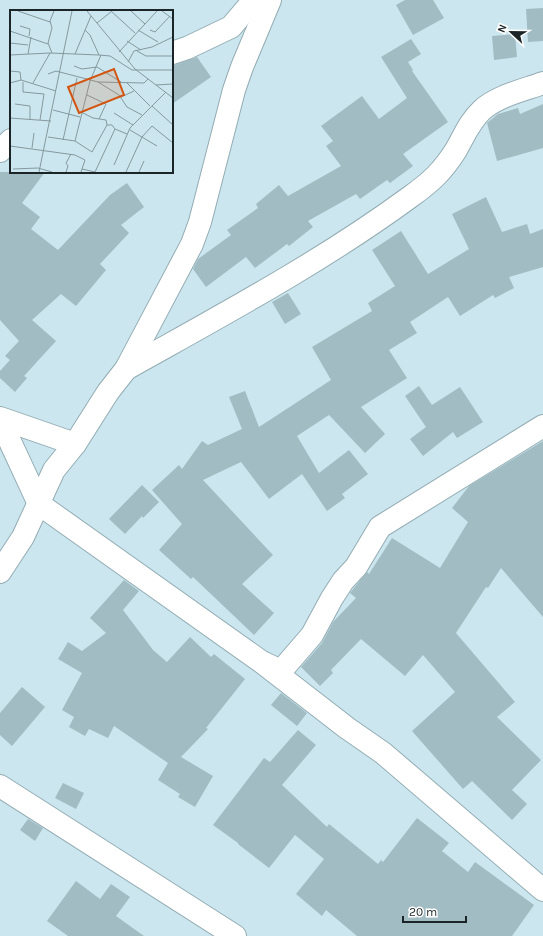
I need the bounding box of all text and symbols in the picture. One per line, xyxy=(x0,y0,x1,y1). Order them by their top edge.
inset map xyxy=(10,10,173,173)
north arrow xyxy=(491,12,531,52)
text: N xyxy=(495,22,510,35)
scale bar xyxy=(403,898,466,924)
text: 20 m xyxy=(409,905,437,919)

